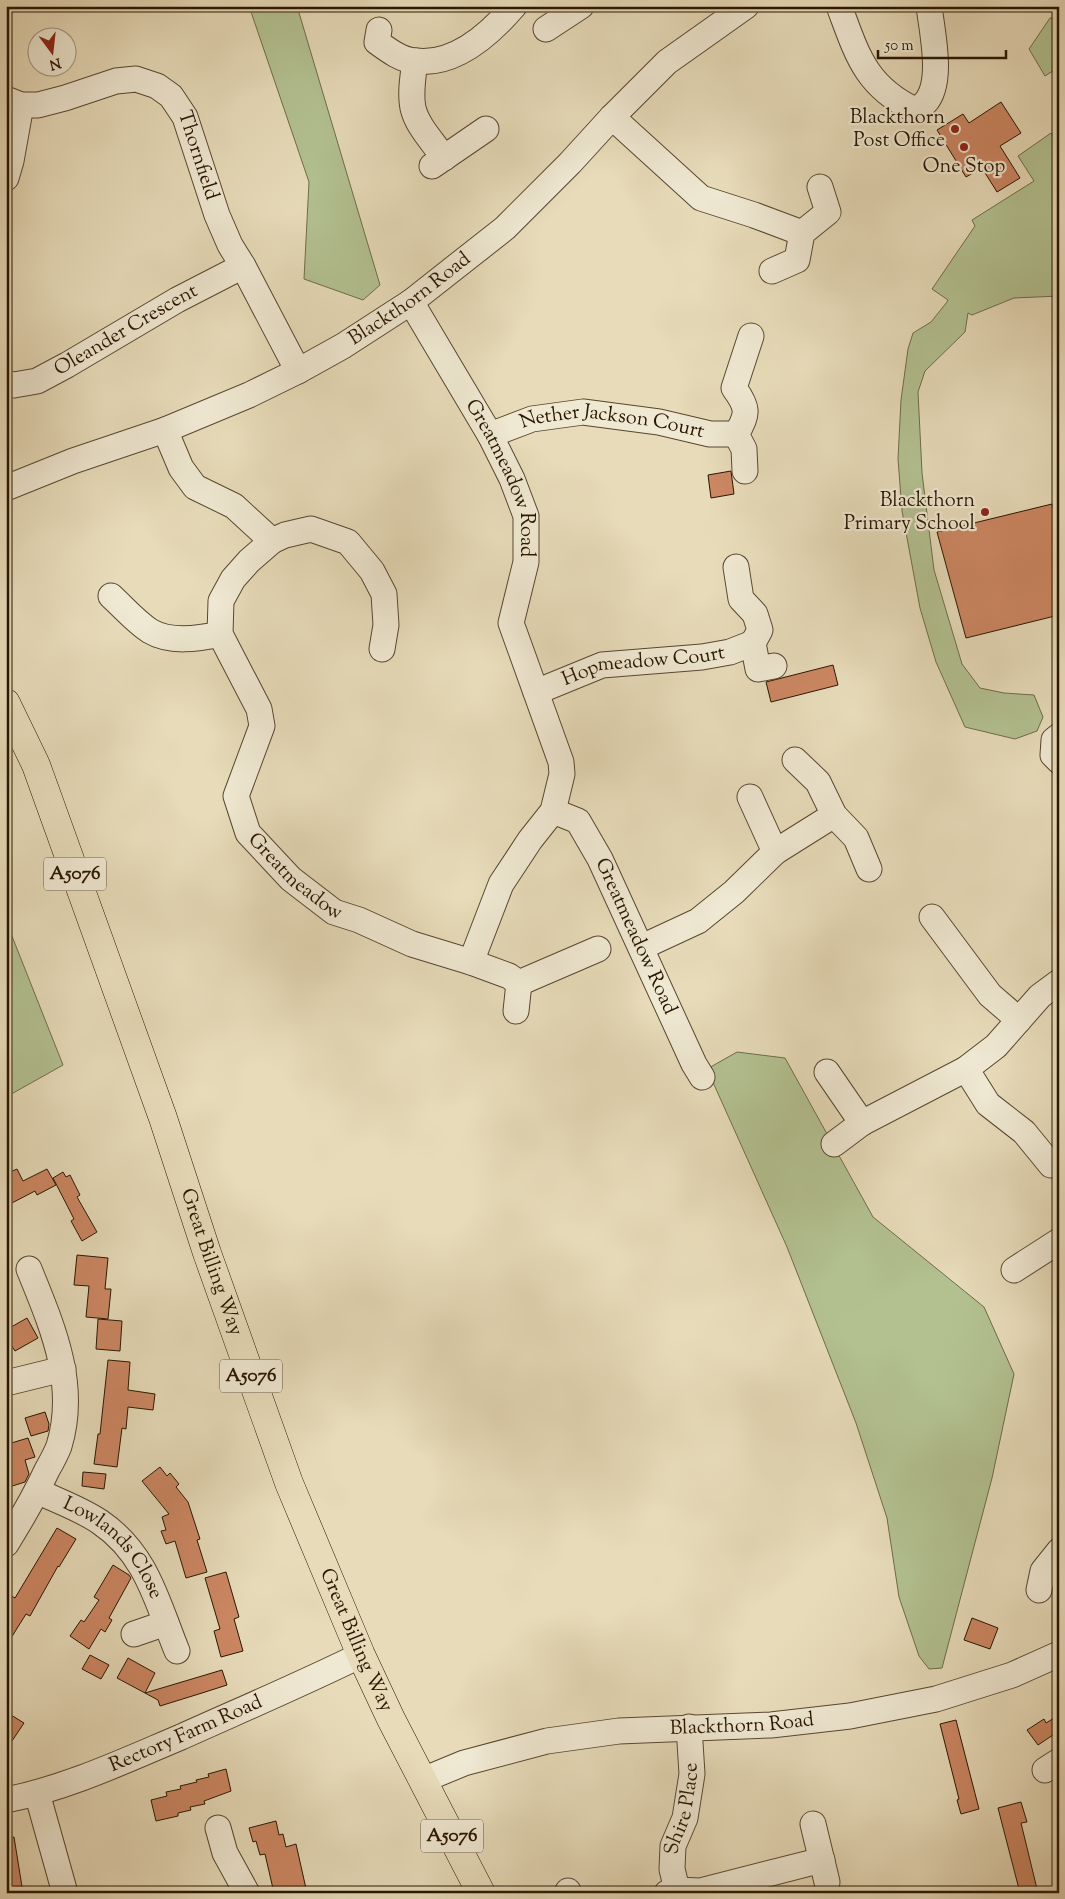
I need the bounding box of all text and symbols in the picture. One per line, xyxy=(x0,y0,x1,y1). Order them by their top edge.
north arrow xyxy=(28,28,78,78)
scale bar xyxy=(878,28,1005,60)
text: 50 m xyxy=(884,36,914,57)
text: N xyxy=(47,52,63,74)
place label: Blackthorn Post Office xyxy=(850,104,945,156)
street label: Thornfield xyxy=(169,107,226,204)
marker: Blackthorn Post Office xyxy=(949,123,961,135)
marker: One Stop xyxy=(958,141,970,153)
place label: One Stop xyxy=(923,153,1005,182)
street label: Blackthorn Road xyxy=(343,245,477,353)
street label: Oleander Crescent xyxy=(49,277,203,384)
street label: Greatmeadow Road xyxy=(457,394,541,557)
street label: Nether Jackson Court xyxy=(516,398,707,447)
place label: Blackthorn Primary School xyxy=(844,487,975,539)
marker: Blackthorn Primary School xyxy=(979,506,991,518)
street label: Hopmeadow Court xyxy=(558,639,727,694)
street label: Greatmeadow xyxy=(241,827,346,928)
street label: Greatmeadow Road xyxy=(587,853,684,1019)
road number: A5076 xyxy=(44,858,106,891)
street label: Great Billing Way xyxy=(172,1185,250,1340)
road number: A5076 xyxy=(220,1360,282,1392)
street label: Lowlands Close xyxy=(58,1490,170,1604)
street label: Great Billing Way xyxy=(312,1564,400,1717)
street label: Rectory Farm Road xyxy=(105,1688,267,1780)
street label: Blackthorn Road xyxy=(669,1706,816,1743)
street label: Shire Place xyxy=(658,1762,707,1855)
road number: A5076 xyxy=(421,1820,483,1852)

